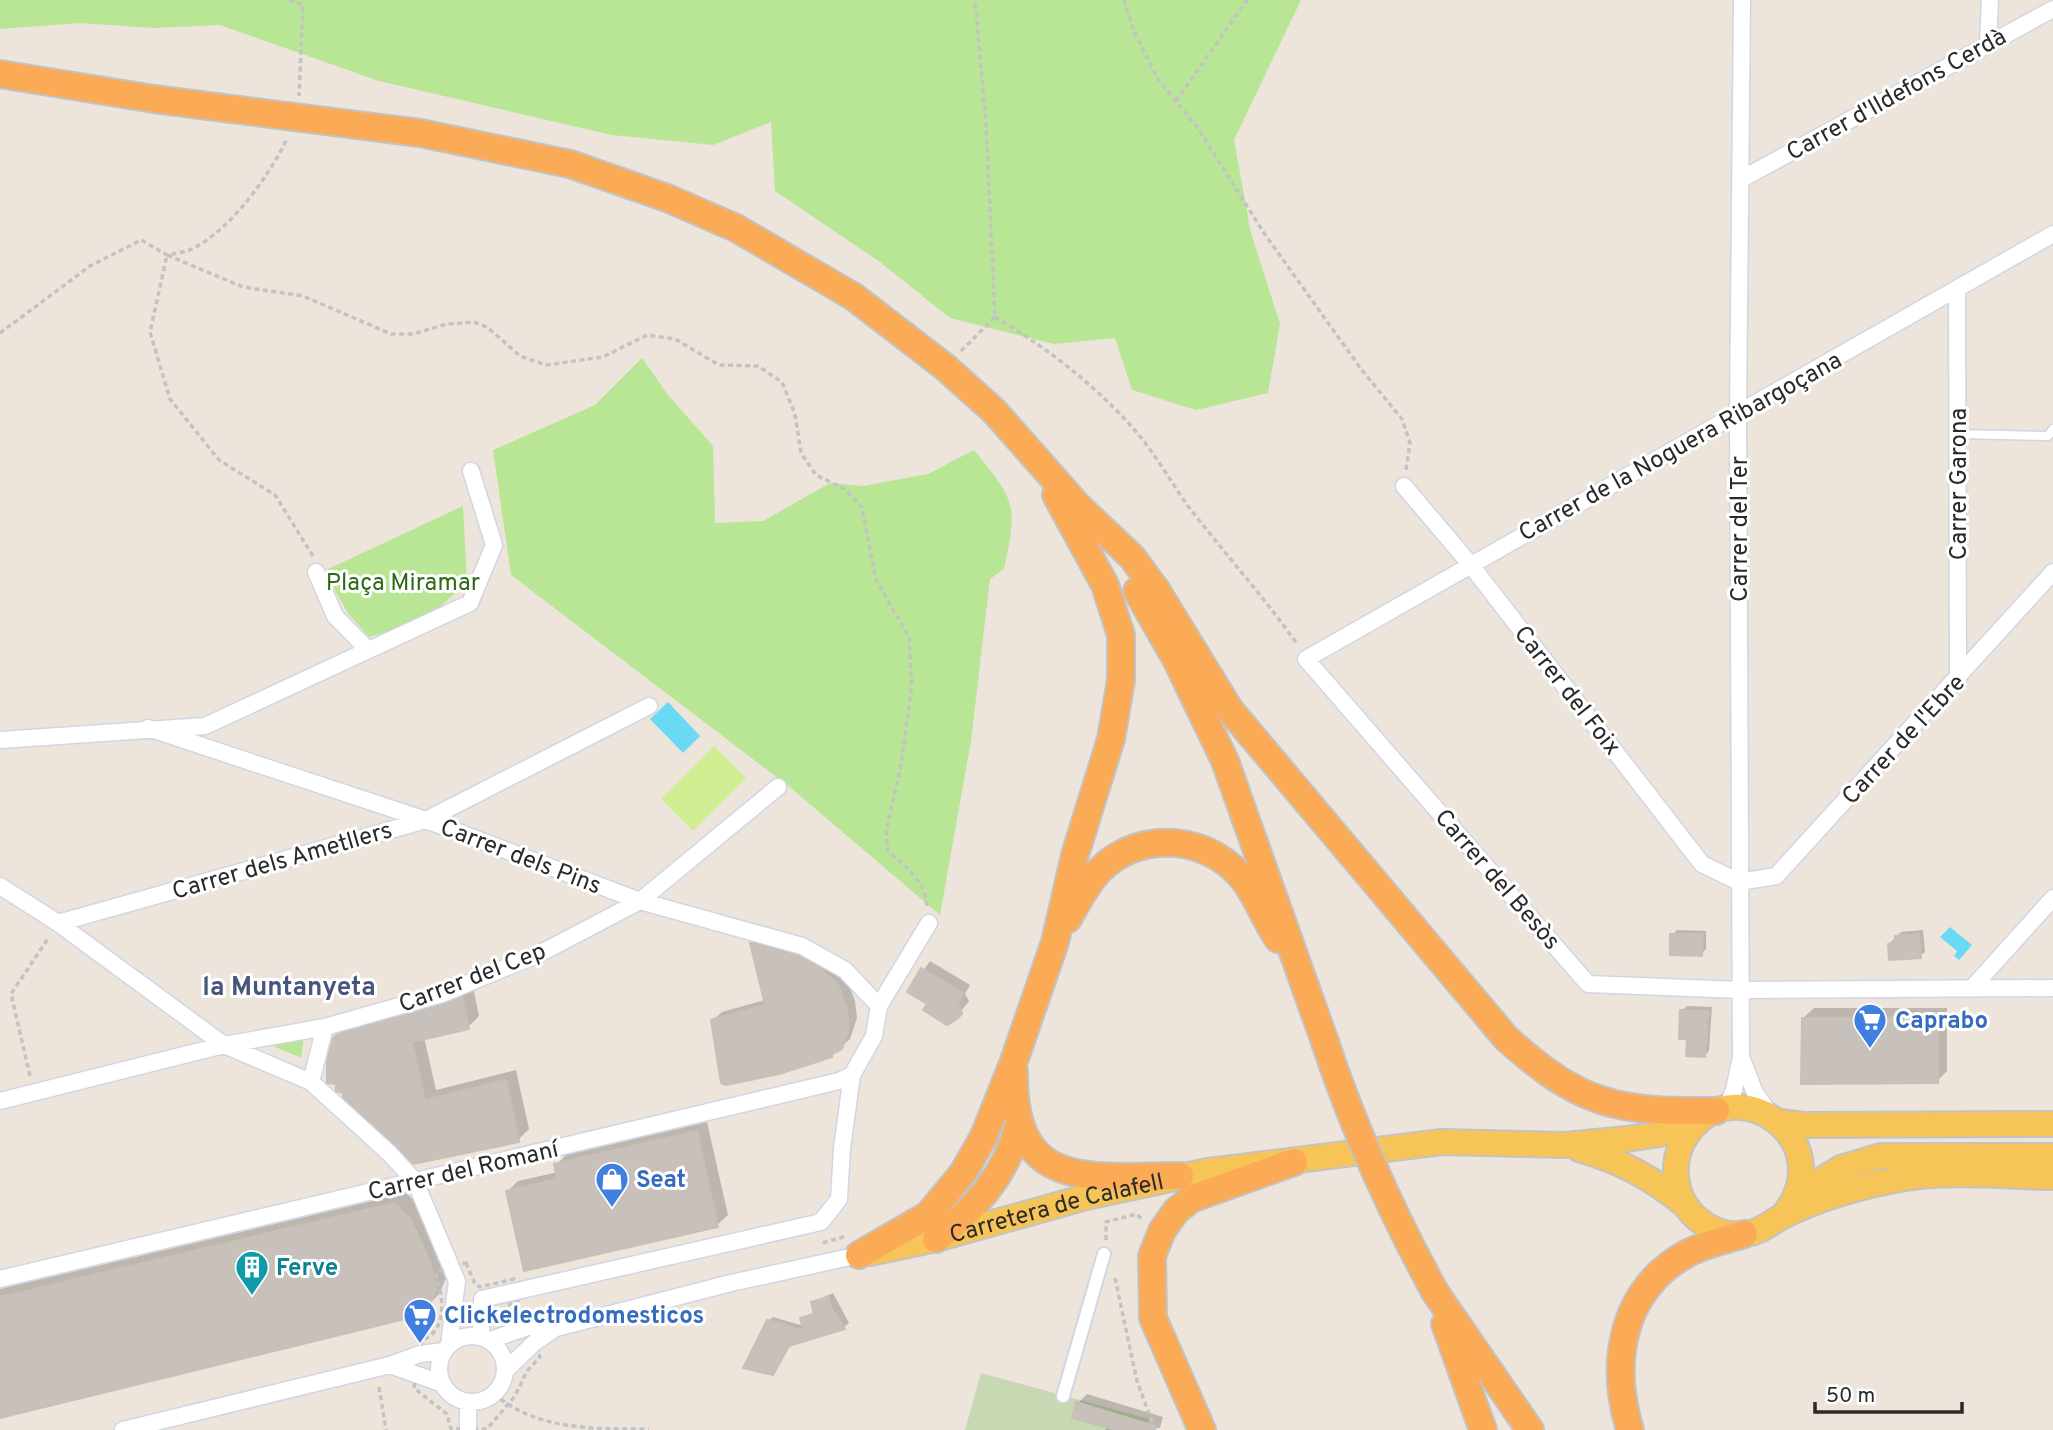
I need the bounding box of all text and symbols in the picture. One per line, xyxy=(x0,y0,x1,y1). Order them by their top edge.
street label: Carrer d'Ildefons Cerdà xyxy=(1782,23,2012,169)
street label: Carrer de la Noguera Ribargoçana xyxy=(1514,346,1848,549)
street label: Carrer Garona xyxy=(1945,408,1975,560)
street label: Carrer del Ter xyxy=(1726,456,1756,602)
park label: Plaça Miramar xyxy=(326,569,480,599)
street label: Carrer del Foix xyxy=(1506,620,1626,762)
street label: Carrer de l'Ebre xyxy=(1836,669,1973,812)
street label: Carrer del Besòs xyxy=(1427,804,1566,957)
street label: Carrer dels Pins xyxy=(435,813,605,902)
street label: Carrer dels Ametllers xyxy=(169,816,396,908)
street label: Carrer del Cep xyxy=(395,937,551,1021)
district label: la Muntanyeta xyxy=(202,972,376,1005)
supermarket icon: Caprabo xyxy=(1851,1001,1889,1050)
place label: Caprabo xyxy=(1895,1007,1988,1037)
street label: Carrer del Romaní xyxy=(365,1135,563,1208)
shop icon: Seat xyxy=(593,1160,631,1209)
place label: Seat xyxy=(636,1166,686,1196)
street label: Carretera de Calafell xyxy=(946,1168,1167,1251)
building icon: Ferve xyxy=(233,1248,271,1297)
place label: Ferve xyxy=(276,1254,338,1284)
supermarket icon: Clickelectrodomesticos xyxy=(401,1296,439,1345)
place label: Clickelectrodomesticos xyxy=(444,1302,704,1332)
scale bar xyxy=(1815,1370,1962,1414)
text: 50 m xyxy=(1826,1383,1875,1410)

